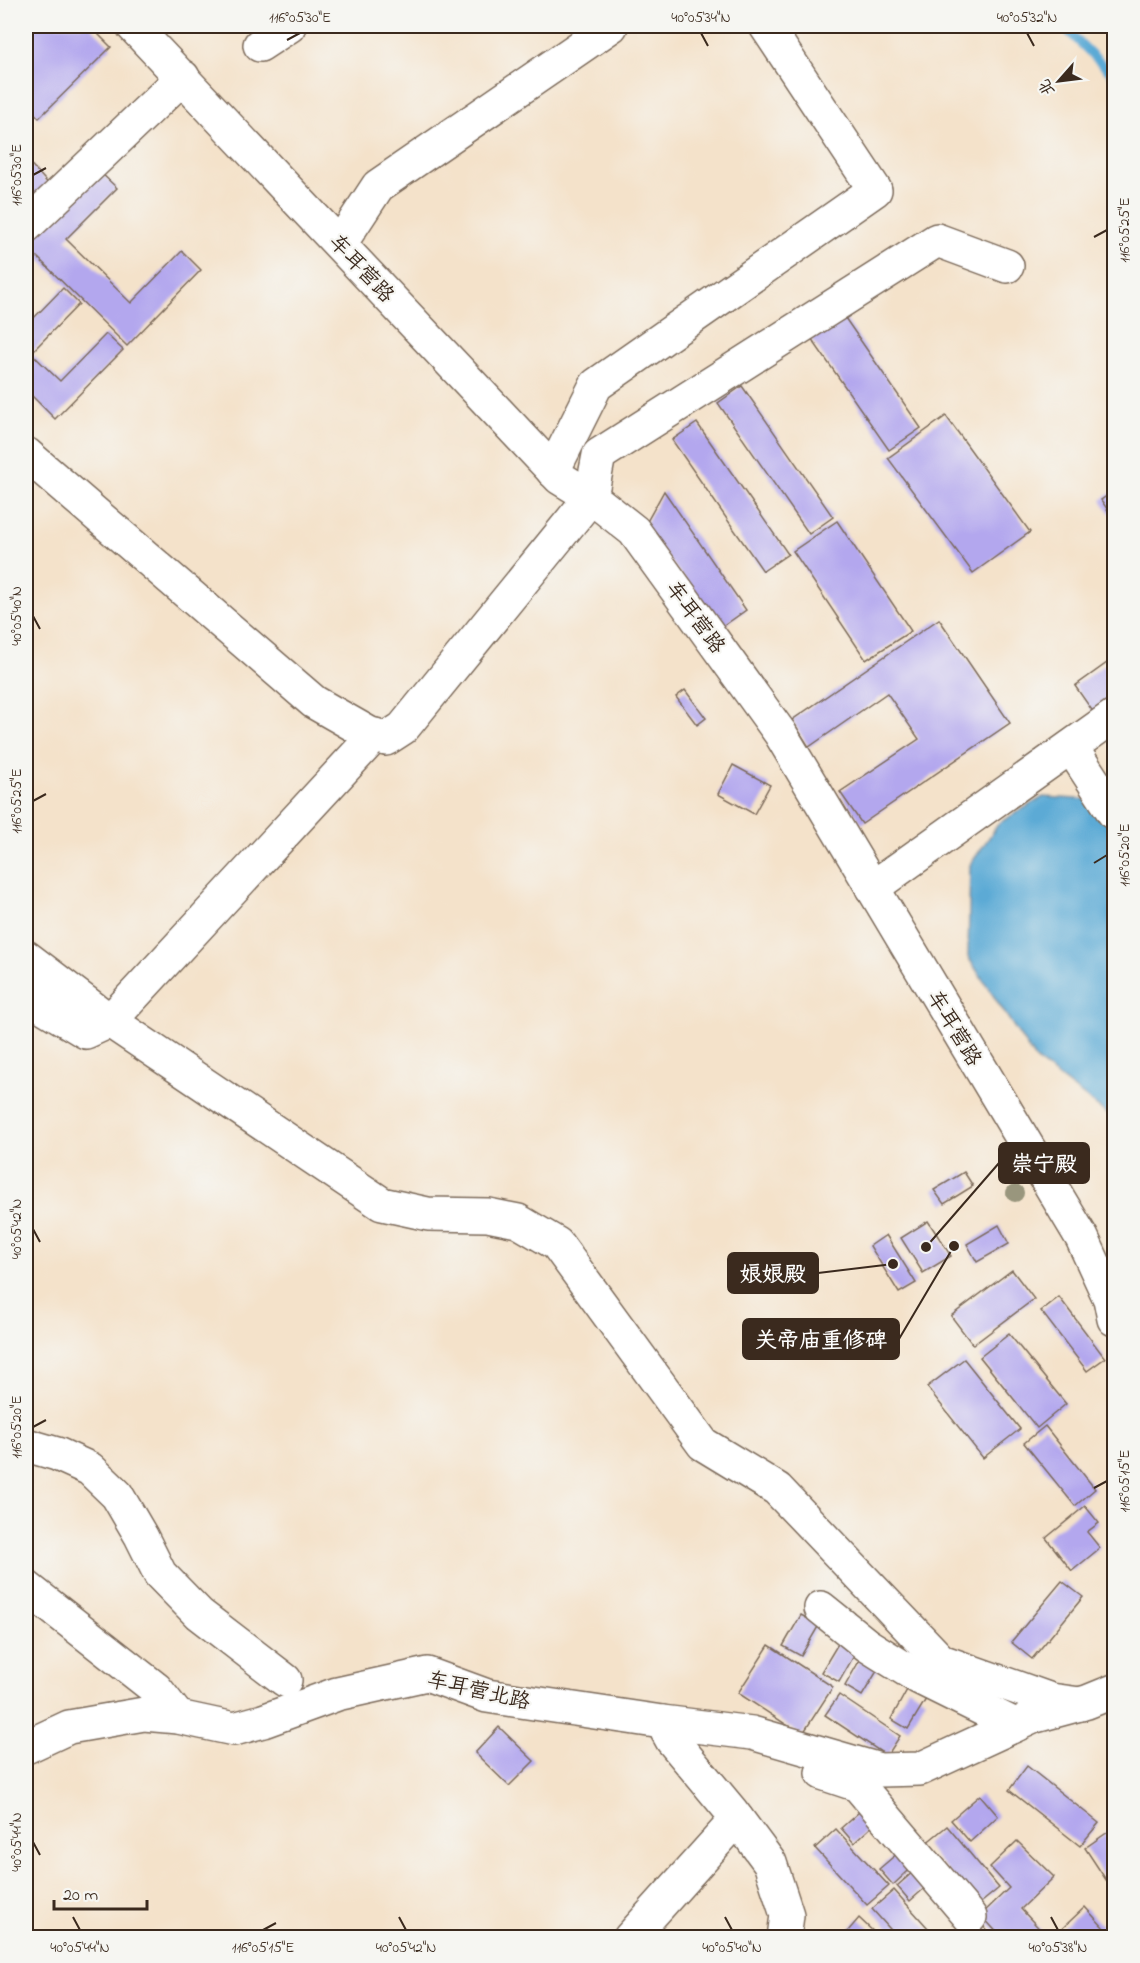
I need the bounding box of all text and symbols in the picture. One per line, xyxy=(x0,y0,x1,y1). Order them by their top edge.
text: 116°05'30"E xyxy=(269,7,331,29)
text: 40°05'34"N xyxy=(671,7,731,29)
text: 40°05'32"N xyxy=(997,7,1057,29)
north arrow xyxy=(1029,51,1089,111)
text: 北 xyxy=(1033,74,1062,100)
text: 116°05'30"E xyxy=(6,144,28,206)
text: 116°05'25"E xyxy=(1114,197,1136,263)
street label: 车耳营路 xyxy=(321,228,400,310)
street label: 车耳营路 xyxy=(658,575,731,661)
text: 40°05'40"N xyxy=(6,586,28,646)
text: 116°05'25"E xyxy=(6,768,28,834)
text: 116°05'20"E xyxy=(1114,823,1136,887)
street label: 车耳营路 xyxy=(919,985,988,1073)
callout: 崇宁殿 xyxy=(999,1143,1089,1183)
text: 崇宁殿 xyxy=(1011,1150,1077,1182)
text: 40°05'42"N xyxy=(6,1199,28,1259)
callout: 娘娘殿 xyxy=(728,1253,818,1293)
text: 娘娘殿 xyxy=(740,1260,806,1292)
callout: 关帝庙重修碑 xyxy=(743,1319,899,1359)
text: 关帝庙重修碑 xyxy=(755,1326,887,1358)
text: 116°05'20"E xyxy=(6,1395,28,1459)
text: 116°05'15"E xyxy=(1114,1450,1136,1512)
street label: 车耳营北路 xyxy=(424,1666,533,1718)
text: 40°05'44"N xyxy=(6,1812,28,1872)
scale bar xyxy=(54,1873,147,1911)
text: 20 m xyxy=(63,1883,98,1909)
text: 40°05'44"N xyxy=(50,1937,110,1959)
text: 116°05'15"E xyxy=(232,1937,294,1959)
text: 40°05'42"N xyxy=(376,1937,436,1959)
text: 40°05'40"N xyxy=(702,1937,762,1959)
text: 40°05'38"N xyxy=(1029,1937,1087,1959)

